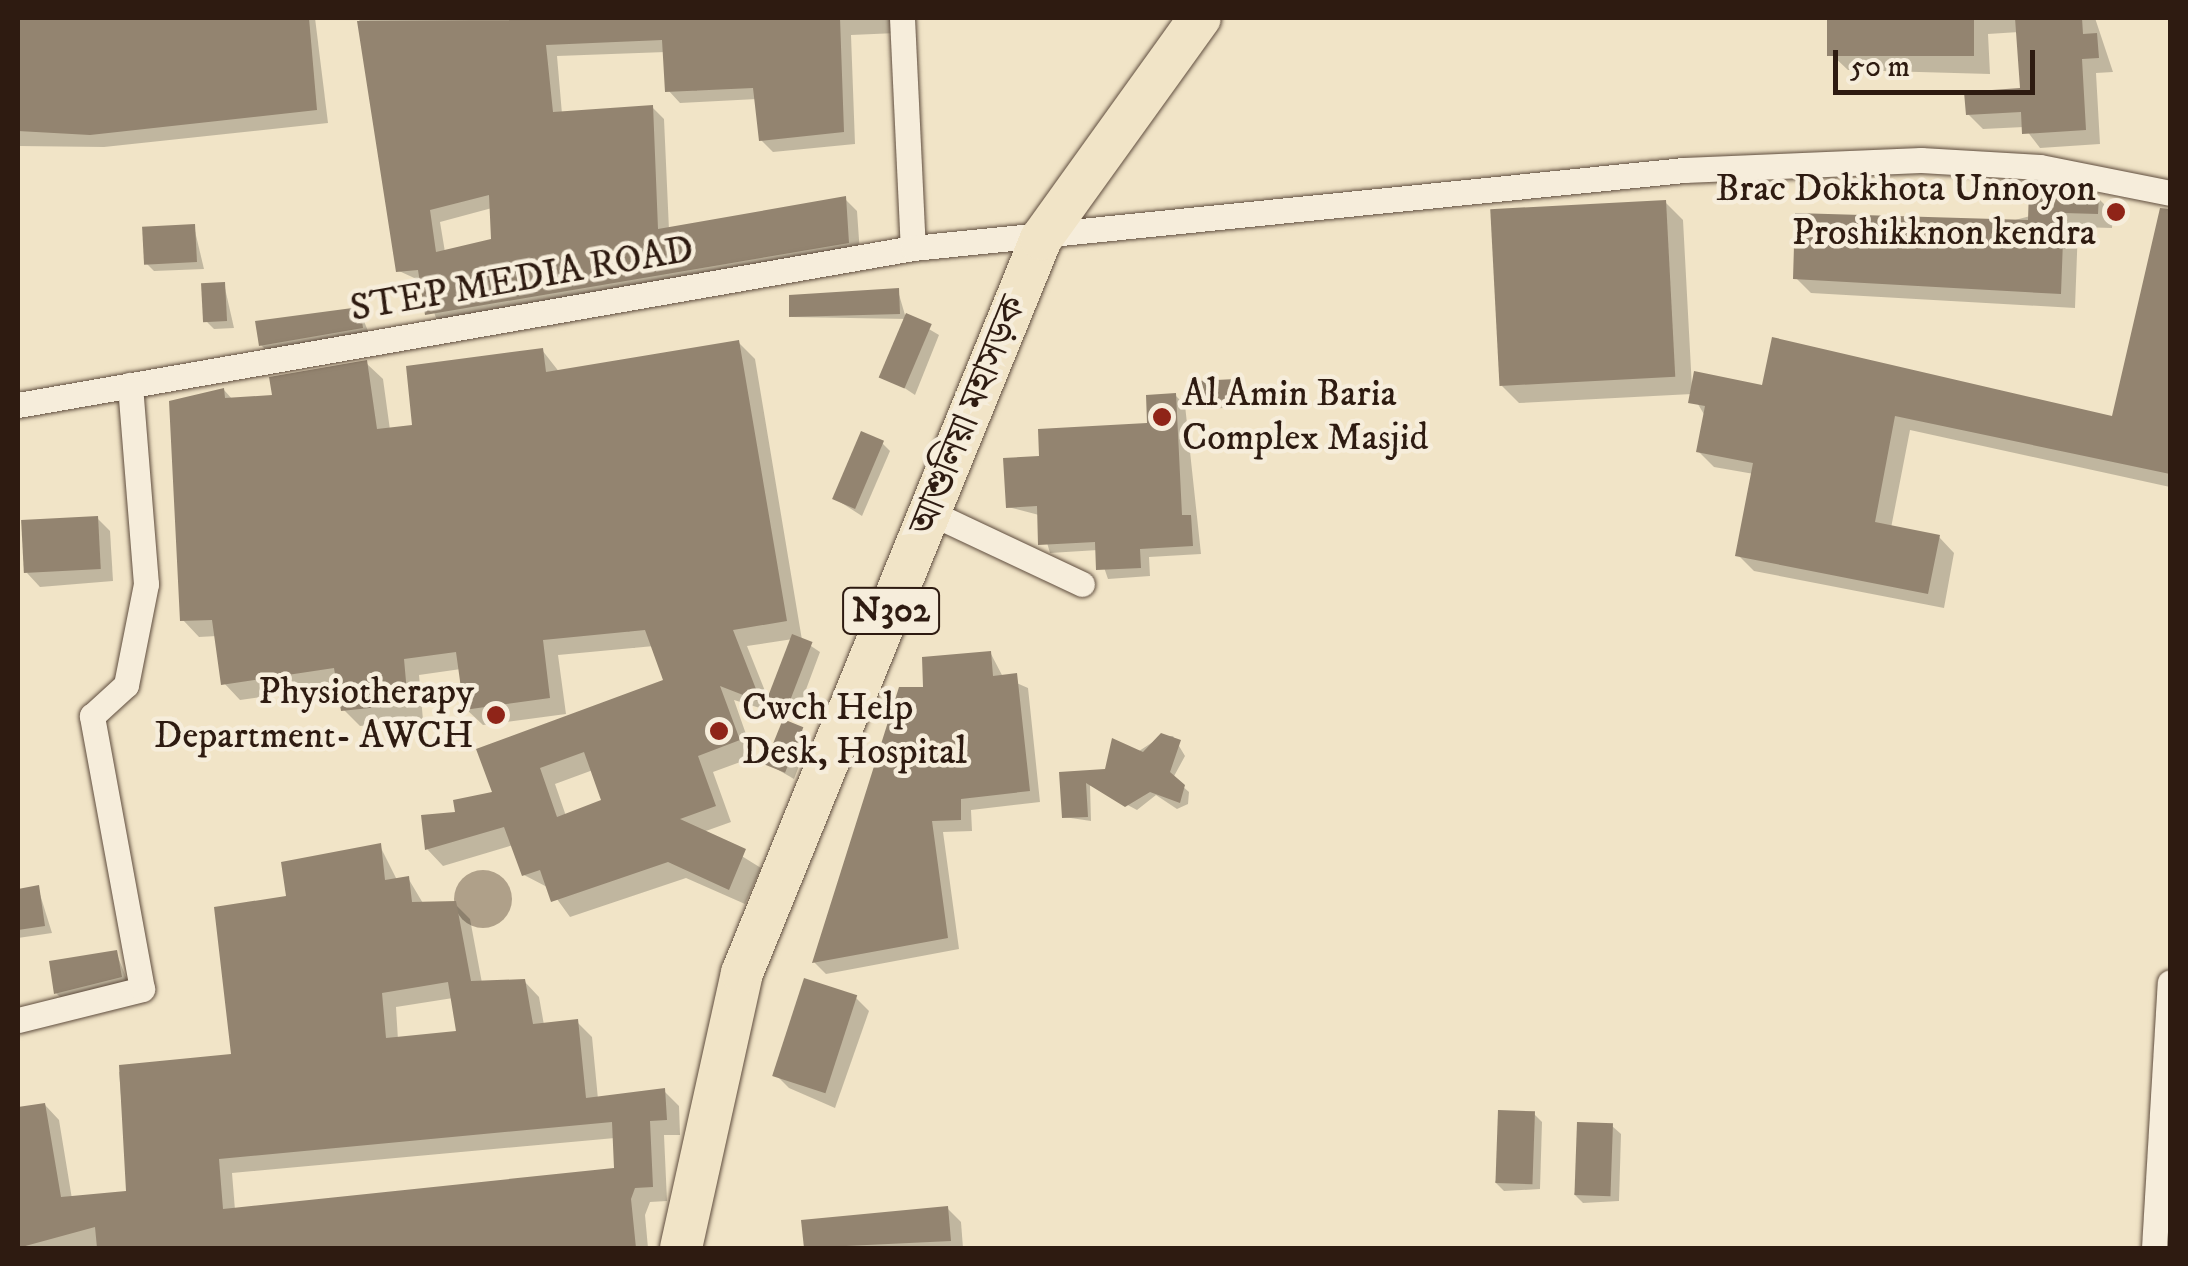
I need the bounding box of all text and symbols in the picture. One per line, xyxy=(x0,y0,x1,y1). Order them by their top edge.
scale bar xyxy=(1838,30,2040,92)
text: 50 m xyxy=(1850,49,1910,86)
place label: Brac Dokkhota Unnoyon Proshikknon kendra xyxy=(1715,167,2096,256)
marker: Brac Dokkhota Unnoyon Proshikknon kendra xyxy=(2105,201,2127,223)
street label: STEP MEDIA ROAD xyxy=(347,227,697,333)
street label: আশুলিয়া মহাসড়ক xyxy=(900,290,1038,542)
place label: Al Amin Baria Complex Masjid xyxy=(1182,372,1428,462)
marker: Al Amin Baria Complex Masjid xyxy=(1151,406,1173,428)
road number: N302 xyxy=(841,581,941,641)
place label: Physiotherapy Department- AWCH xyxy=(154,670,474,759)
place label: Cwch Help Desk, Hospital xyxy=(742,686,967,776)
marker: Physiotherapy Department- AWCH xyxy=(483,702,509,728)
marker: Cwch Help Desk, Hospital xyxy=(706,718,732,744)

